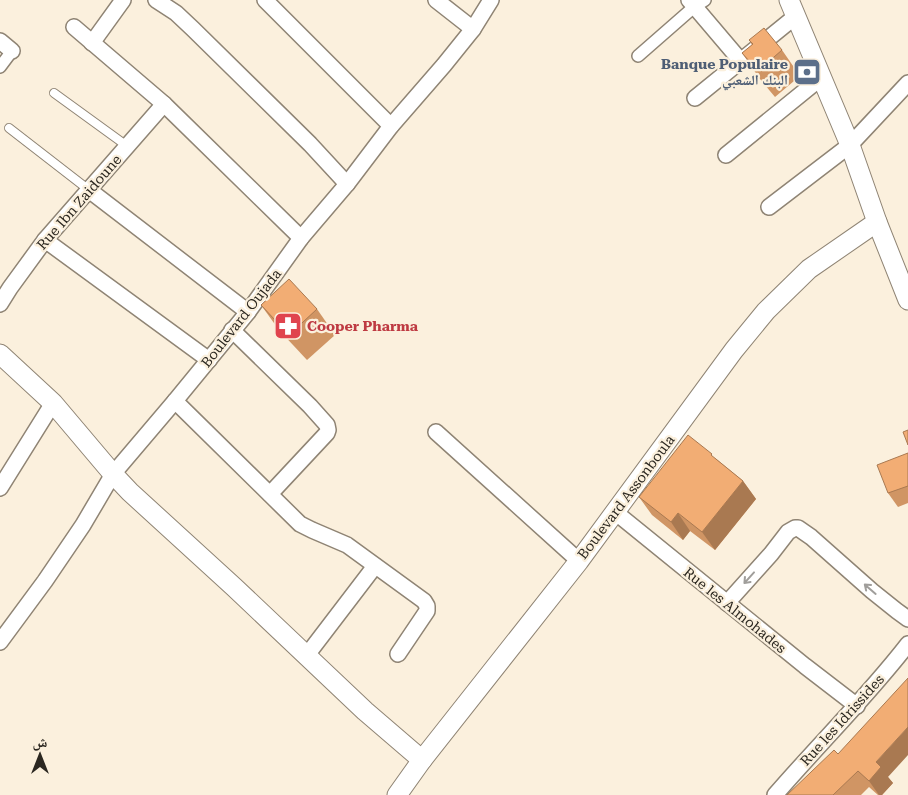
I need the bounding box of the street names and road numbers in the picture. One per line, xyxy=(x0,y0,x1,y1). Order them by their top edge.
street label: Rue Ibn Zaidoune xyxy=(34,151,125,253)
street label: Boulevard Oujada xyxy=(198,265,285,370)
street label: Boulevard Assonboula xyxy=(574,432,678,562)
street label: Rue les Almohades xyxy=(681,564,790,656)
street label: Rue les Idrissides xyxy=(797,671,887,769)

